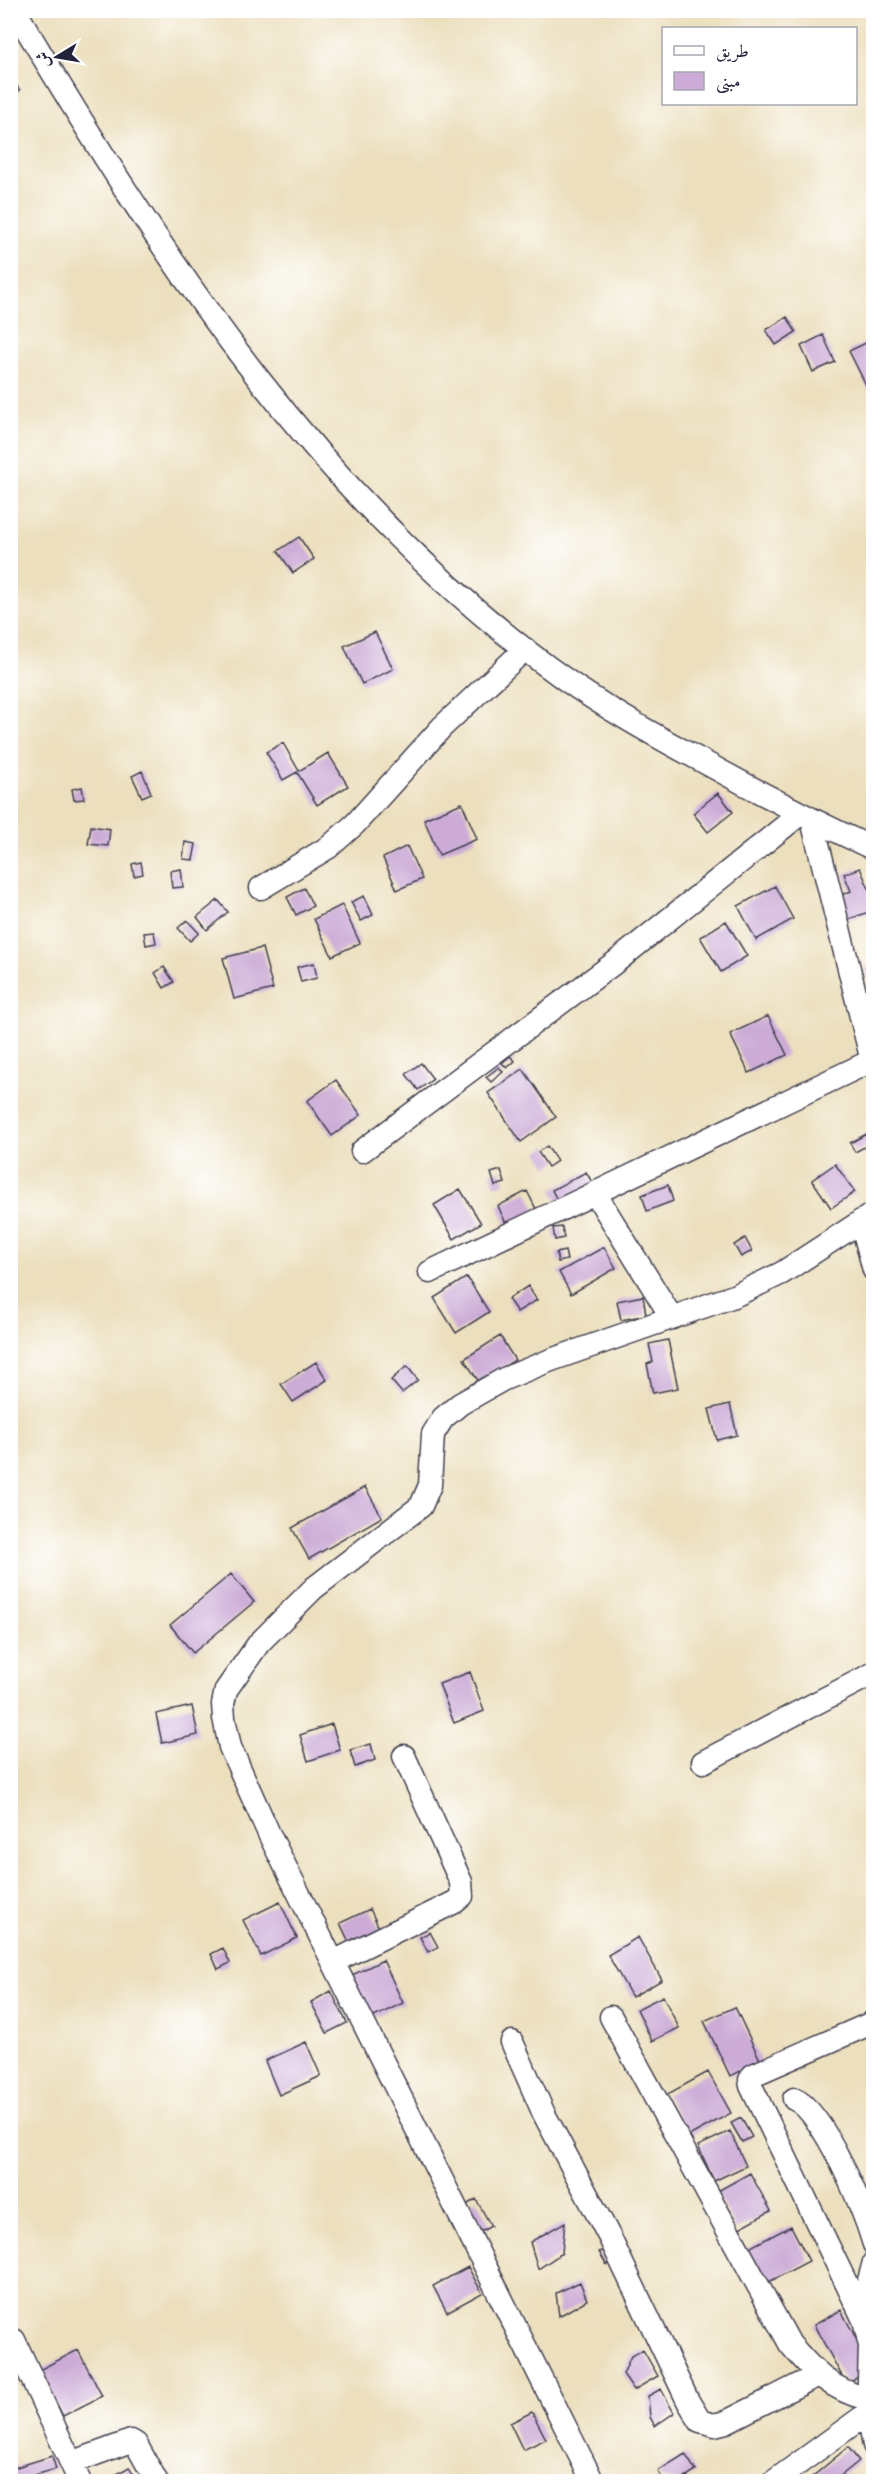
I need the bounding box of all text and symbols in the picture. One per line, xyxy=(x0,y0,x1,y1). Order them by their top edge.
north arrow xyxy=(27,27,87,87)
legend xyxy=(662,27,857,105)
text: طريق xyxy=(716,40,749,63)
text: ش xyxy=(32,50,55,69)
text: مبنى xyxy=(716,70,741,94)

